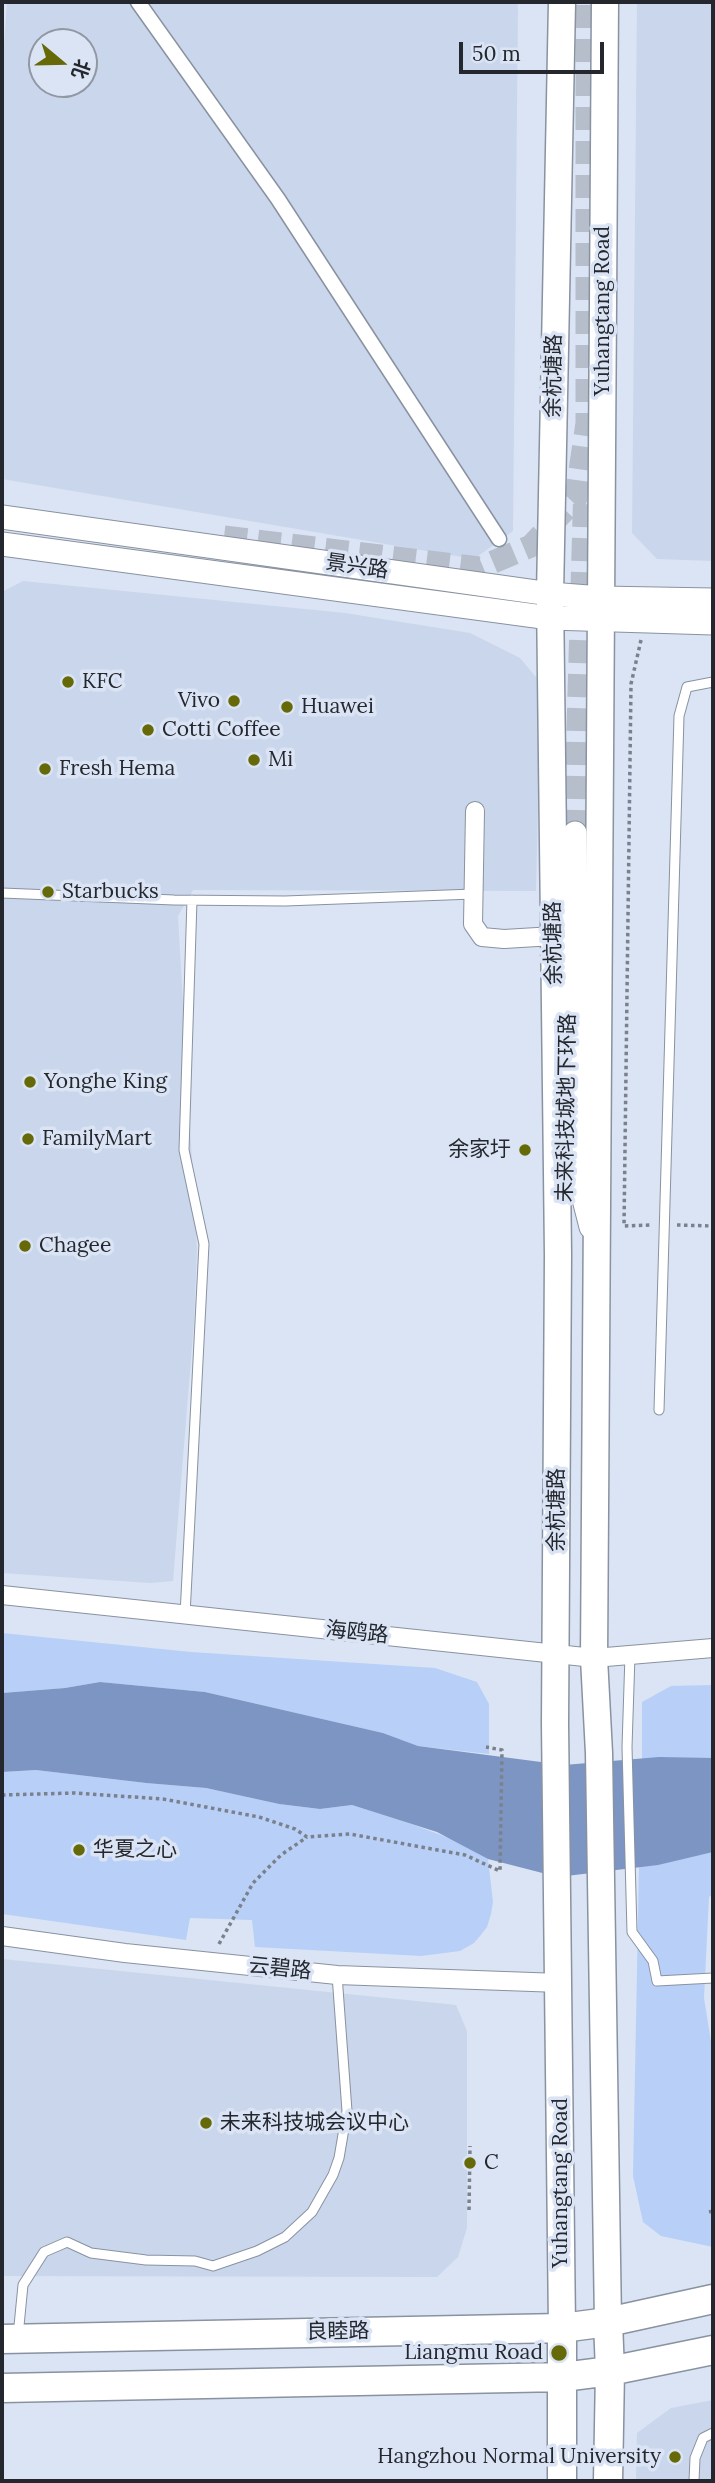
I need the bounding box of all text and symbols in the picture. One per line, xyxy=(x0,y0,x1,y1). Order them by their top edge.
north arrow xyxy=(28,28,98,98)
scale bar xyxy=(463,28,608,72)
text: 50 m xyxy=(472,40,521,67)
text: 北 xyxy=(67,56,95,82)
street label: Yuhangtang Road xyxy=(590,226,616,396)
street label: 余杭塘路 xyxy=(541,334,567,418)
street label: 景兴路 xyxy=(324,550,390,584)
place label: KFC xyxy=(82,669,122,695)
marker: KFC xyxy=(60,674,76,690)
place label: Vivo xyxy=(178,688,220,714)
marker: Vivo xyxy=(226,693,242,709)
place label: Huawei xyxy=(301,694,374,720)
marker: Huawei xyxy=(279,699,295,715)
place label: Cotti Coffee xyxy=(162,717,281,743)
marker: Cotti Coffee xyxy=(140,722,156,738)
place label: Mi xyxy=(268,747,293,773)
marker: Mi xyxy=(246,752,262,768)
place label: Fresh Hema xyxy=(59,756,175,782)
marker: Fresh Hema xyxy=(37,761,53,777)
place label: Starbucks xyxy=(62,879,159,905)
marker: Starbucks xyxy=(40,884,56,900)
street label: 余杭塘路 xyxy=(541,901,567,985)
street label: 未来科技城地下环路 xyxy=(553,1013,581,1203)
place label: Yonghe King xyxy=(44,1069,167,1095)
marker: Yonghe King xyxy=(22,1074,38,1090)
place label: FamilyMart xyxy=(42,1126,152,1152)
marker: FamilyMart xyxy=(20,1131,36,1147)
place label: 余家圩 xyxy=(448,1137,511,1163)
marker: 余家圩 xyxy=(517,1142,533,1158)
place label: Chagee xyxy=(39,1233,111,1259)
marker: Chagee xyxy=(17,1238,33,1254)
street label: 余杭塘路 xyxy=(544,1468,570,1552)
street label: 海鸥路 xyxy=(324,1617,390,1649)
place label: 华夏之心 xyxy=(93,1837,177,1863)
marker: 华夏之心 xyxy=(71,1842,87,1858)
street label: 云碧路 xyxy=(247,1953,313,1985)
street label: Yuhangtang Road xyxy=(548,2098,574,2268)
place label: 未来科技城会议中心 xyxy=(220,2110,409,2136)
marker: 未来科技城会议中心 xyxy=(198,2115,214,2131)
place label: C xyxy=(484,2150,499,2176)
marker: C xyxy=(462,2155,478,2171)
street label: 良睦路 xyxy=(306,2319,370,2345)
place label: Liangmu Road xyxy=(404,2340,543,2366)
marker: Liangmu Road xyxy=(549,2343,569,2363)
place label: Hangzhou Normal University xyxy=(377,2444,661,2470)
marker: Hangzhou Normal University xyxy=(667,2449,683,2465)

